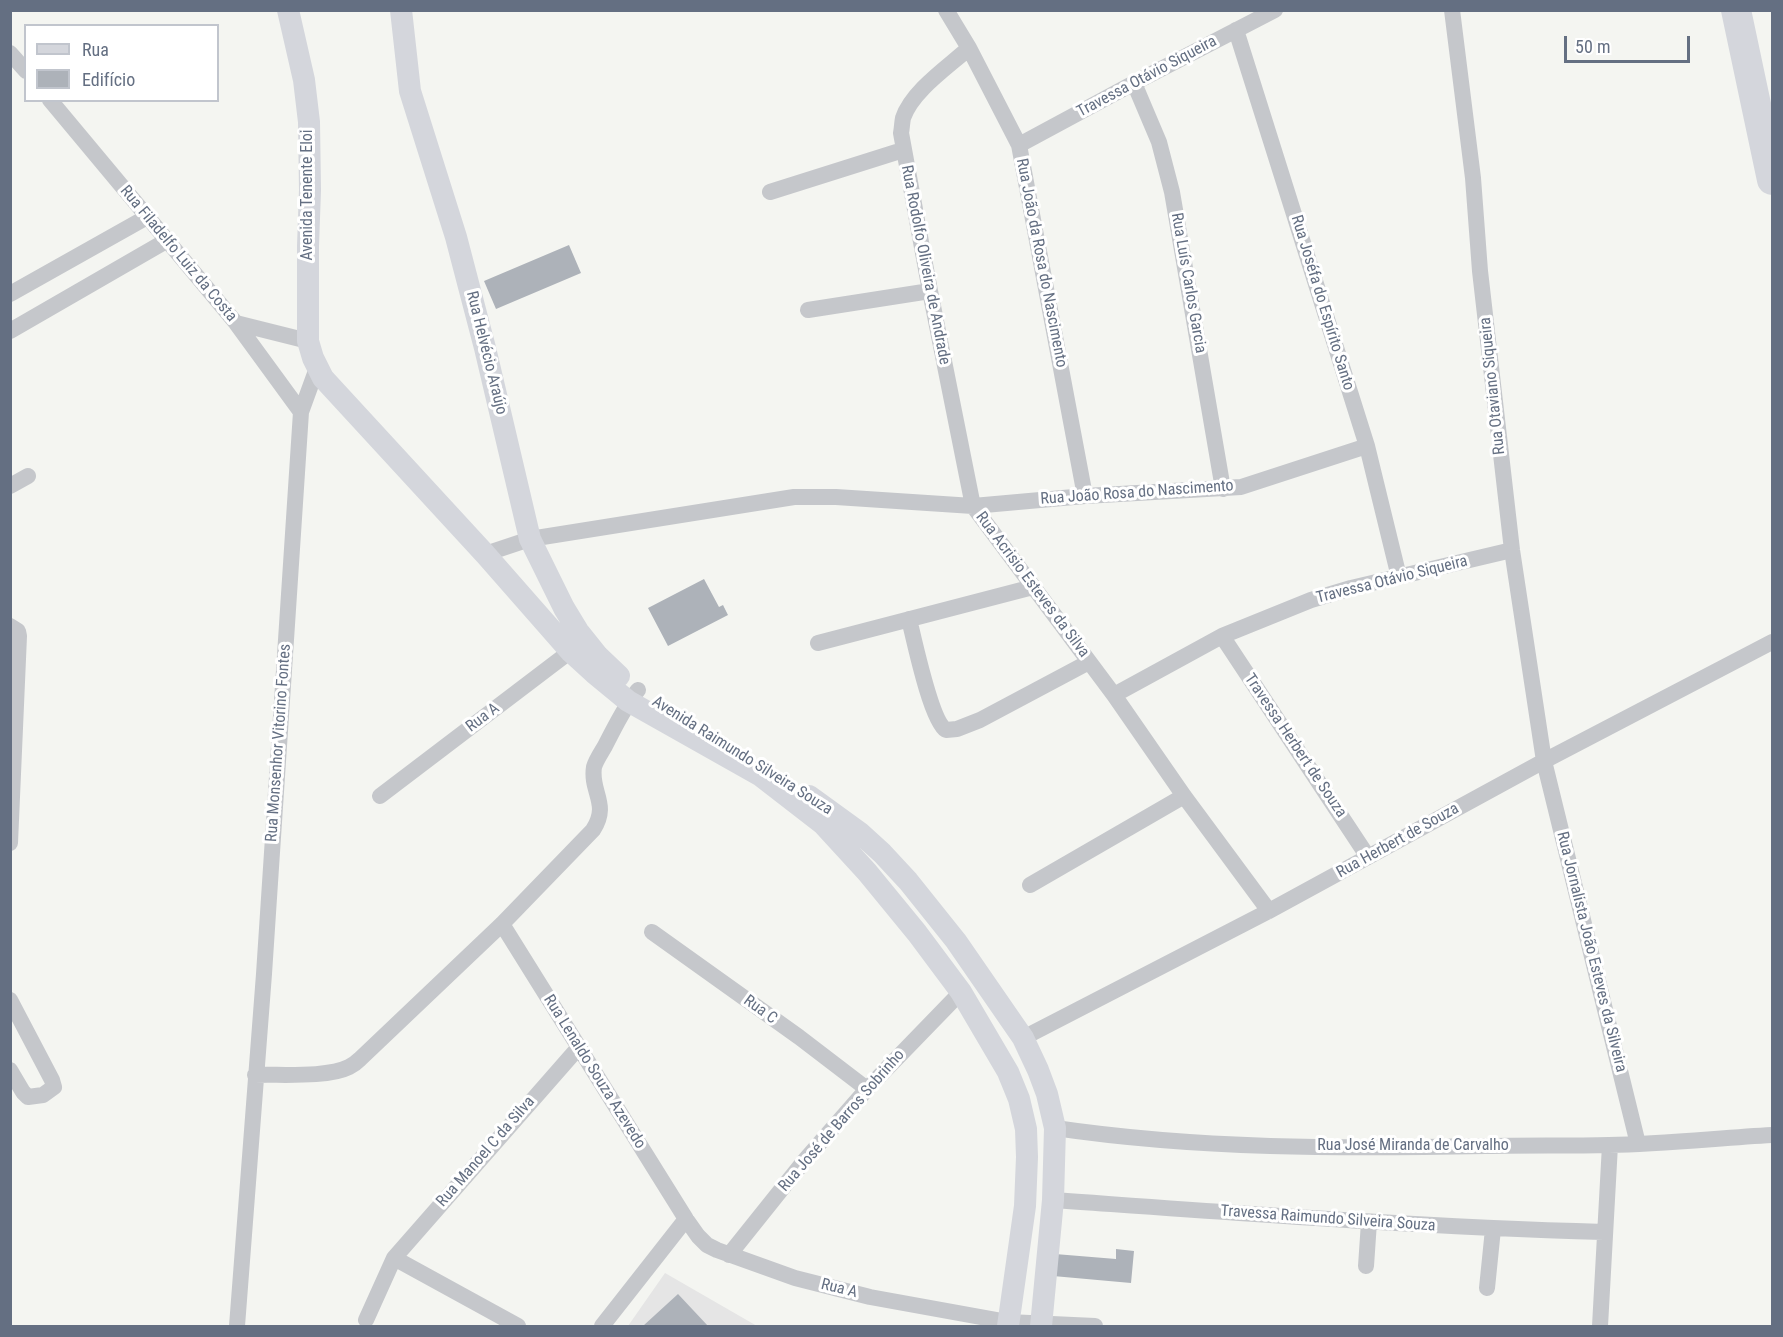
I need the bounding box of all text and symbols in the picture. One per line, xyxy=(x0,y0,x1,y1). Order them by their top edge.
legend xyxy=(24,24,219,102)
scale bar xyxy=(1567,24,1693,62)
street label: Travessa Otávio Siqueira xyxy=(1074,32,1220,122)
text: 50 m xyxy=(1575,36,1610,57)
text: Rua xyxy=(82,39,109,60)
text: Edifício xyxy=(82,69,135,90)
street label: Avenida Tenente Eloi xyxy=(298,129,318,261)
street label: Rua João da Rosa do Nascimento xyxy=(1011,157,1071,369)
street label: Rua Rodolfo Oliveira de Andrade xyxy=(896,164,954,366)
street label: Rua Filadelfo Luiz da Costa xyxy=(116,182,240,326)
street label: Rua Luís Carlos Garcia xyxy=(1166,211,1210,355)
street label: Rua Joséfa do Espírito Santo xyxy=(1286,213,1358,393)
street label: Rua Helvécio Araújo xyxy=(461,289,511,417)
street label: Rua Otaviano Siqueira xyxy=(1476,316,1510,456)
street label: Rua João Rosa do Nascimento xyxy=(1040,477,1234,509)
street label: Rua Acrisio Esteves da Silva xyxy=(971,508,1093,662)
street label: Travessa Otávio Siqueira xyxy=(1314,552,1470,608)
street label: Rua Monsenhor Vitorino Fontes xyxy=(263,643,295,843)
street label: Travessa Herbert de Souza xyxy=(1240,670,1350,822)
street label: Avenida Raimundo Silveira Souza xyxy=(648,692,836,820)
street label: Rua A xyxy=(463,699,503,737)
street label: Rua Herbert de Souza xyxy=(1334,799,1462,883)
street label: Rua Jornalista João Esteves da Silveira xyxy=(1552,830,1630,1074)
street label: Rua C xyxy=(740,991,780,1029)
street label: Rua Lenaldo Souza Azevedo xyxy=(539,992,649,1152)
street label: Rua José de Barros Sobrinho xyxy=(775,1046,909,1196)
street label: Rua Manoel C da Silva xyxy=(433,1093,539,1211)
street label: Rua José Miranda de Carvalho xyxy=(1317,1136,1509,1156)
street label: Travessa Raimundo Silveira Souza xyxy=(1220,1202,1436,1236)
street label: Rua A xyxy=(819,1275,859,1303)

